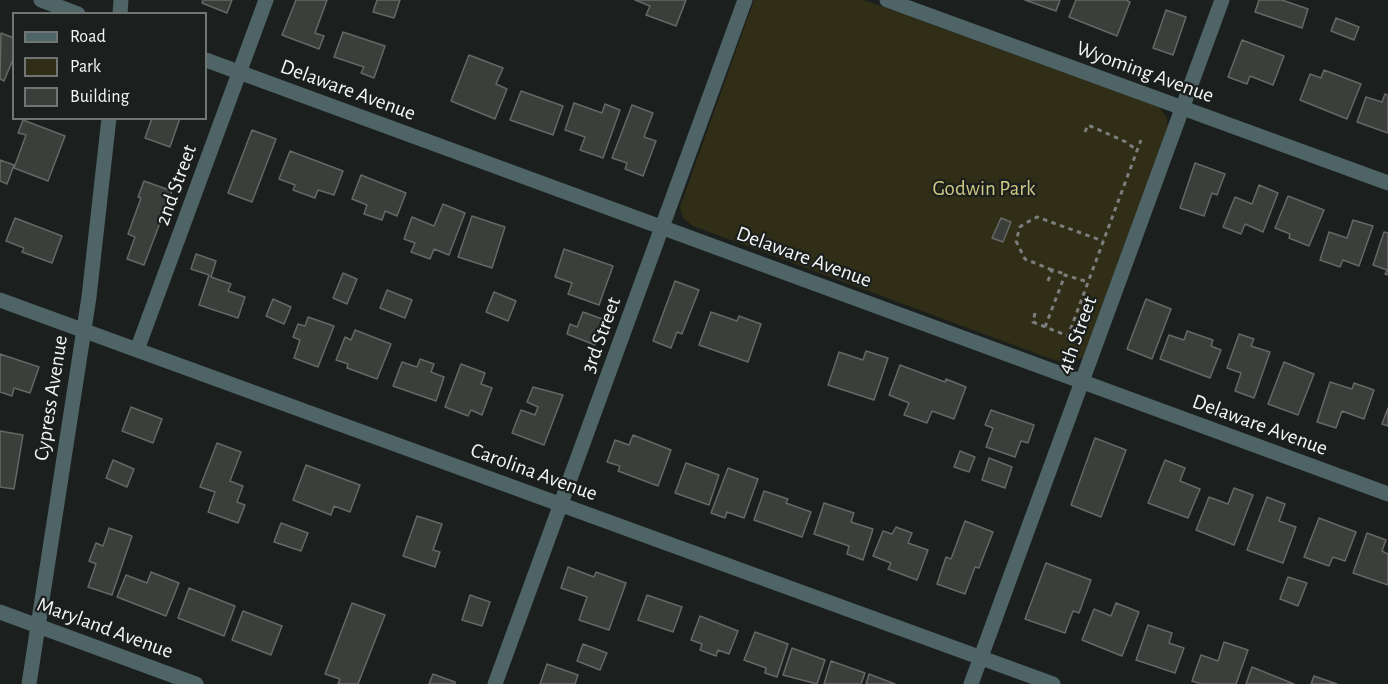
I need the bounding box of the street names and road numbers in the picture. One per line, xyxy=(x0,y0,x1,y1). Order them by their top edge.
street label: Wyoming Avenue xyxy=(1073,35,1217,109)
street label: Delaware Avenue xyxy=(277,54,419,126)
street label: 2nd Street xyxy=(150,141,202,229)
street label: Delaware Avenue xyxy=(733,221,875,293)
street label: 3rd Street xyxy=(576,293,626,377)
street label: 4th Street xyxy=(1051,293,1103,377)
street label: Cypress Avenue xyxy=(29,333,73,463)
street label: Delaware Avenue xyxy=(1189,389,1331,461)
street label: Carolina Avenue xyxy=(467,437,601,507)
street label: Maryland Avenue xyxy=(34,592,176,664)

